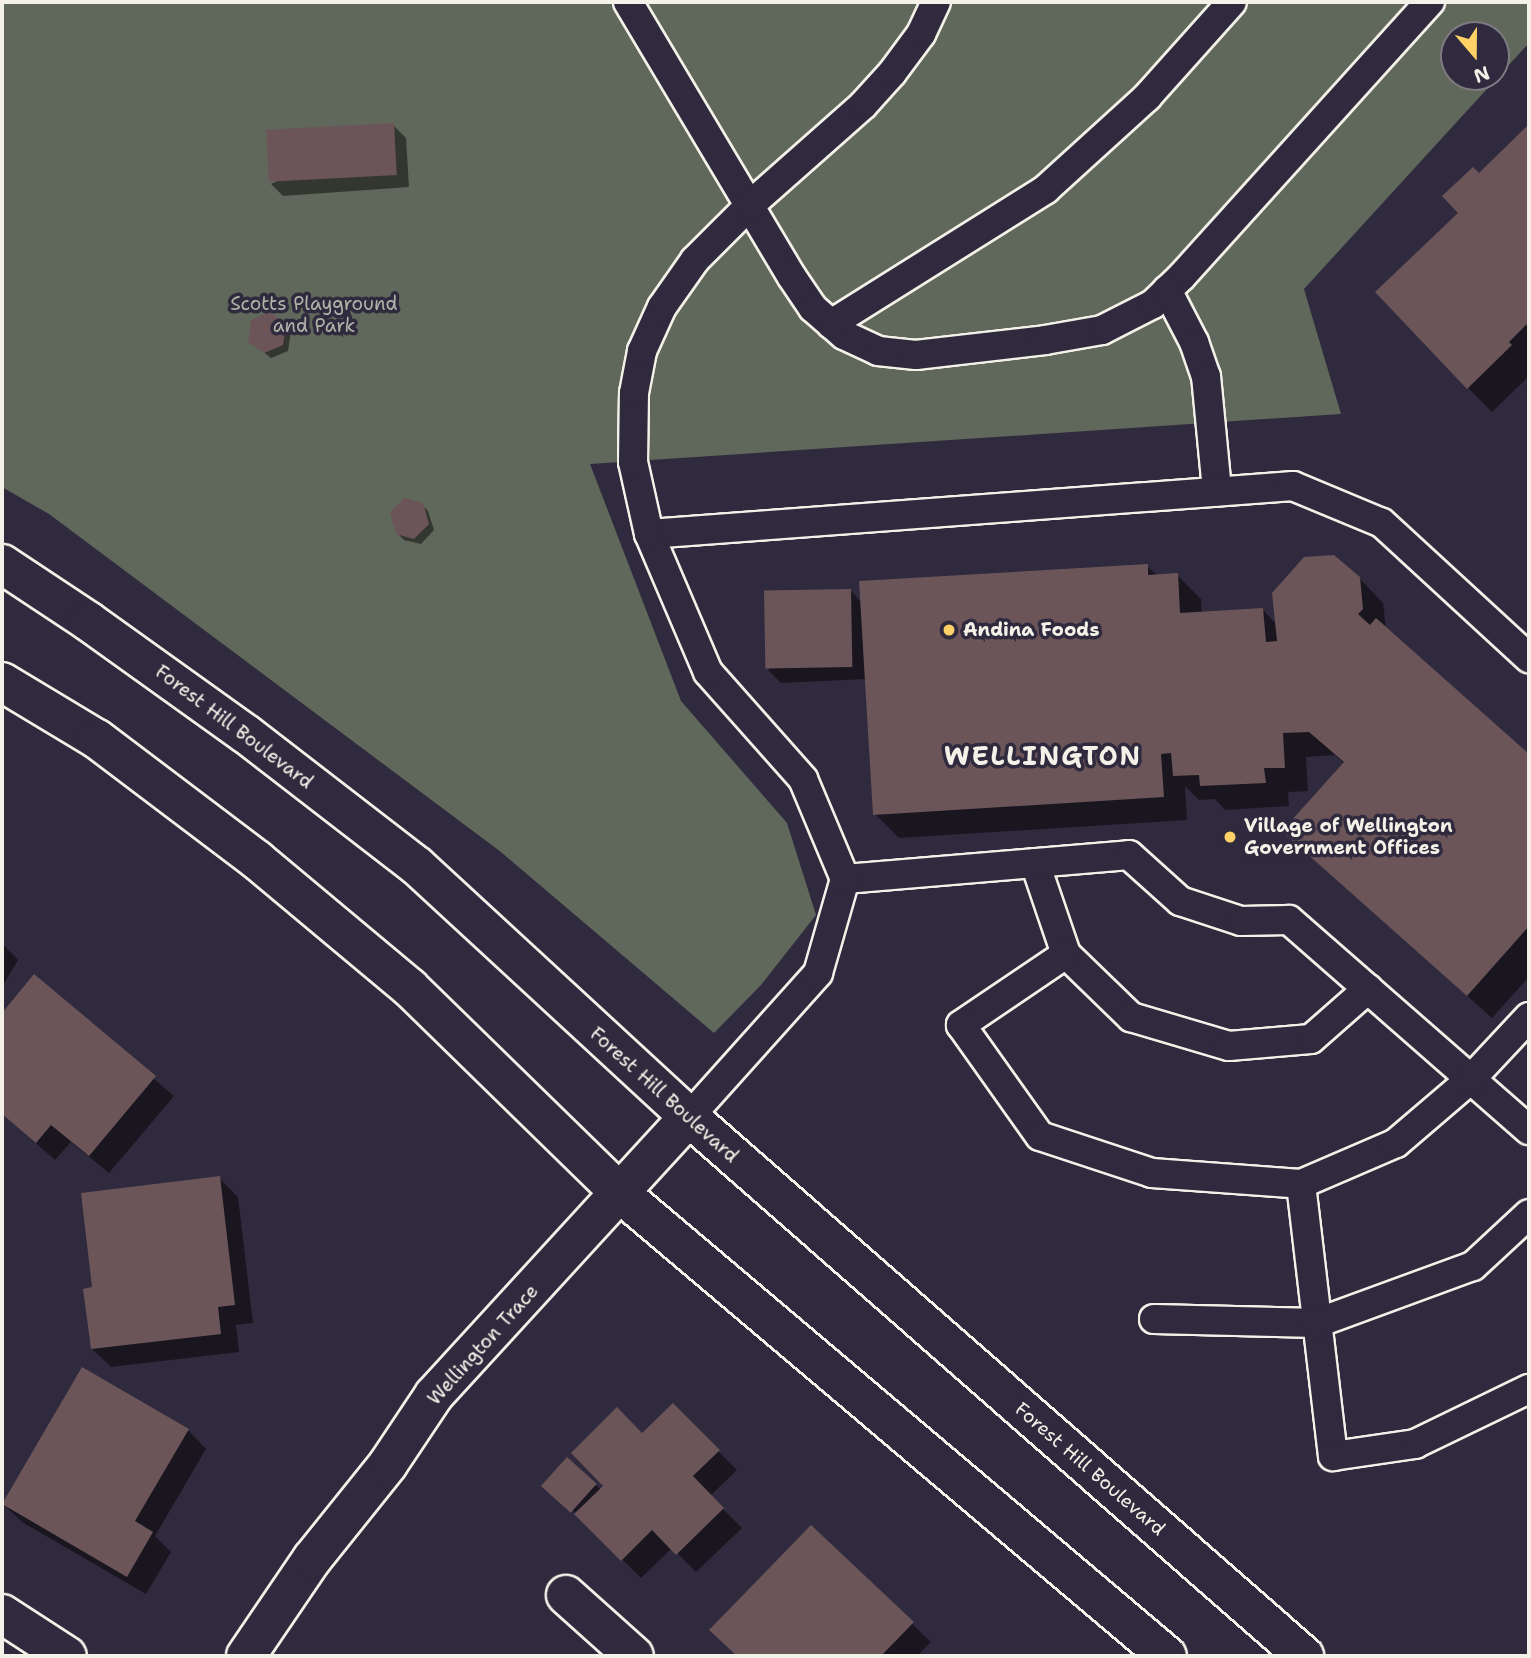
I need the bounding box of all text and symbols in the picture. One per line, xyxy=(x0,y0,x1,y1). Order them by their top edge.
north arrow xyxy=(1440,21,1510,91)
text: N xyxy=(1470,60,1493,89)
park label: Scotts Playground and Park xyxy=(230,293,398,337)
place label: Andina Foods xyxy=(963,619,1099,641)
marker: Andina Foods xyxy=(941,622,957,638)
street label: Forest Hill Boulevard xyxy=(151,660,317,794)
district label: WELLINGTON xyxy=(945,740,1141,772)
place label: Village of Wellington Government Offices xyxy=(1244,815,1453,859)
marker: Village of Wellington Government Offices xyxy=(1222,829,1238,845)
street label: Forest Hill Boulevard xyxy=(585,1022,743,1168)
street label: Wellington Trace xyxy=(423,1280,543,1410)
street label: Forest Hill Boulevard xyxy=(1010,1398,1170,1540)

